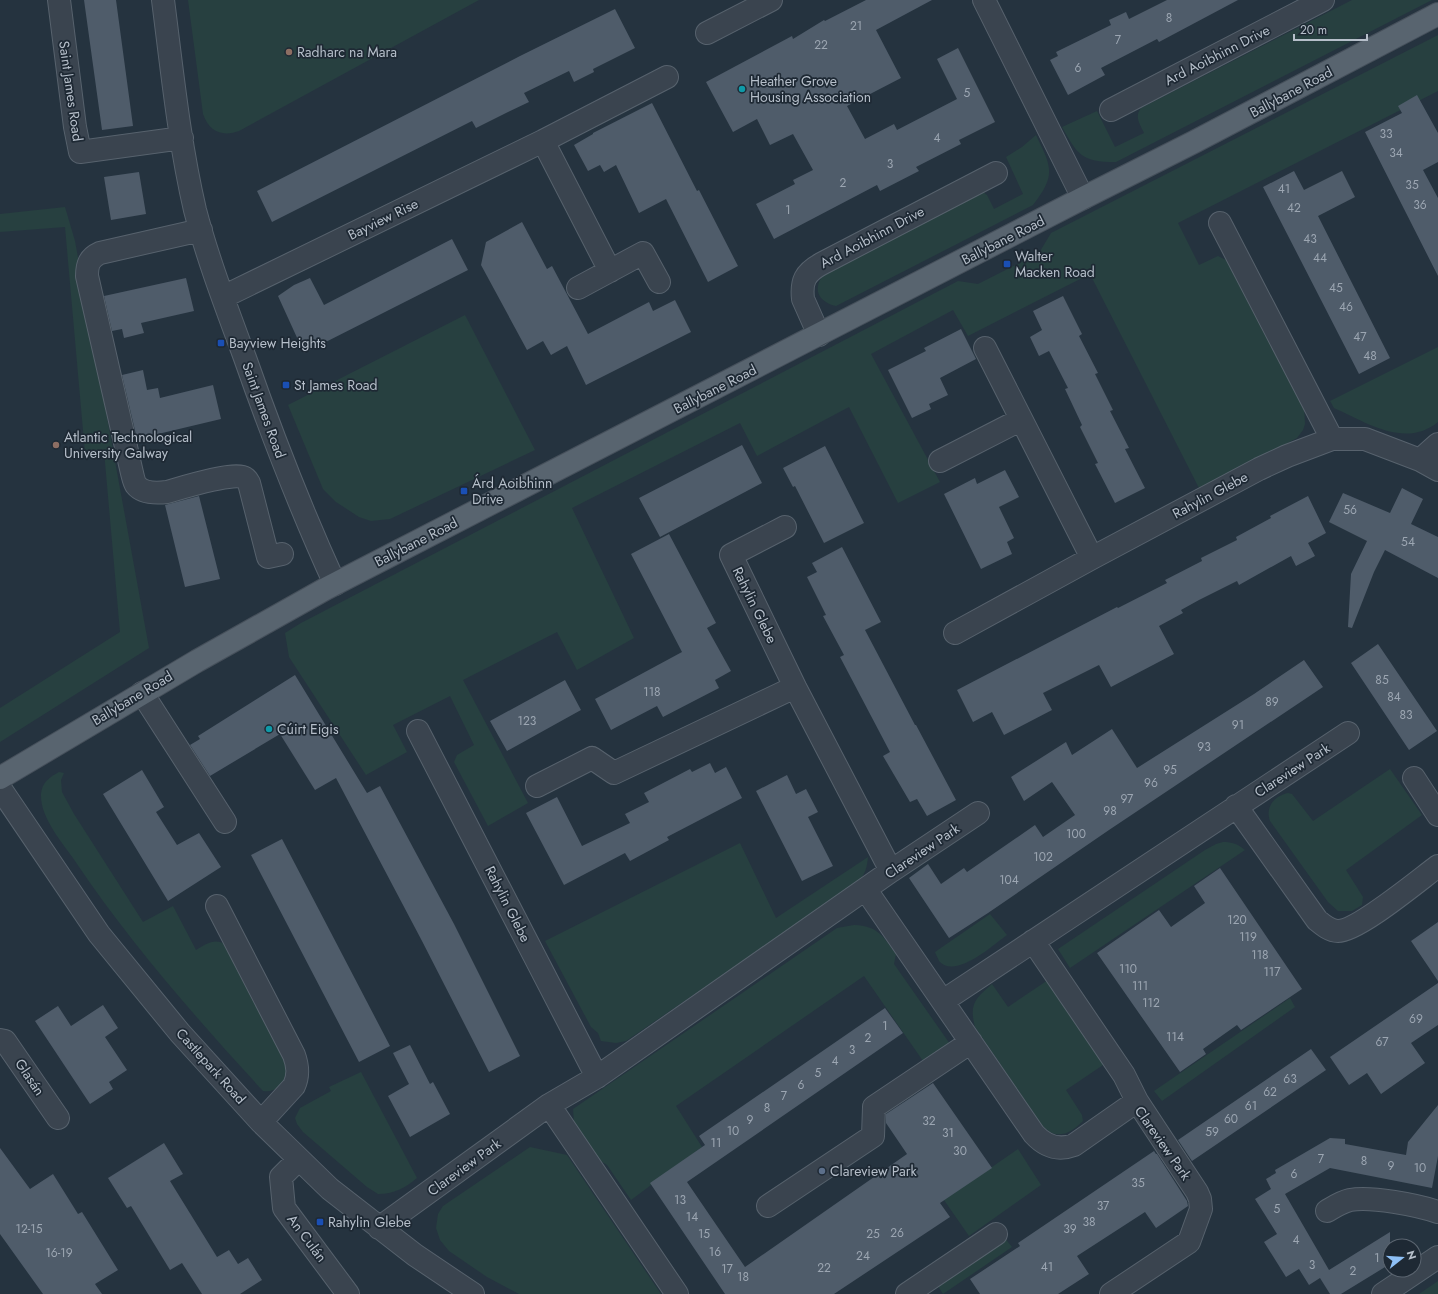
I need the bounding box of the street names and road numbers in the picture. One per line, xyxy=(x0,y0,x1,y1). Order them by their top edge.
street label: Ard Aoibhinn Drive xyxy=(1161,20,1273,90)
street label: Saint James Road xyxy=(54,39,88,143)
street label: Ballybane Road xyxy=(1246,62,1336,122)
street label: Bayview Rise xyxy=(344,193,422,245)
street label: Ard Aoibhinn Drive xyxy=(816,201,928,273)
street label: Ballybane Road xyxy=(958,210,1048,270)
street label: Saint James Road xyxy=(237,359,291,461)
street label: Ballybane Road xyxy=(670,359,760,419)
street label: Rahylin Glebe xyxy=(1169,467,1251,523)
street label: Ballybane Road xyxy=(371,512,461,572)
street label: Rahylin Glebe xyxy=(728,563,782,647)
street label: Ballybane Road xyxy=(88,666,176,730)
street label: Clareview Park xyxy=(1250,738,1334,802)
street label: Clareview Park xyxy=(881,818,964,884)
street label: Rahylin Glebe xyxy=(480,863,536,945)
street label: Castlepark Road xyxy=(172,1024,250,1108)
street label: Glasán xyxy=(10,1055,50,1099)
street label: Clareview Park xyxy=(1130,1102,1197,1185)
street label: Clareview Park xyxy=(423,1133,506,1201)
street label: An Culán xyxy=(282,1210,332,1266)

